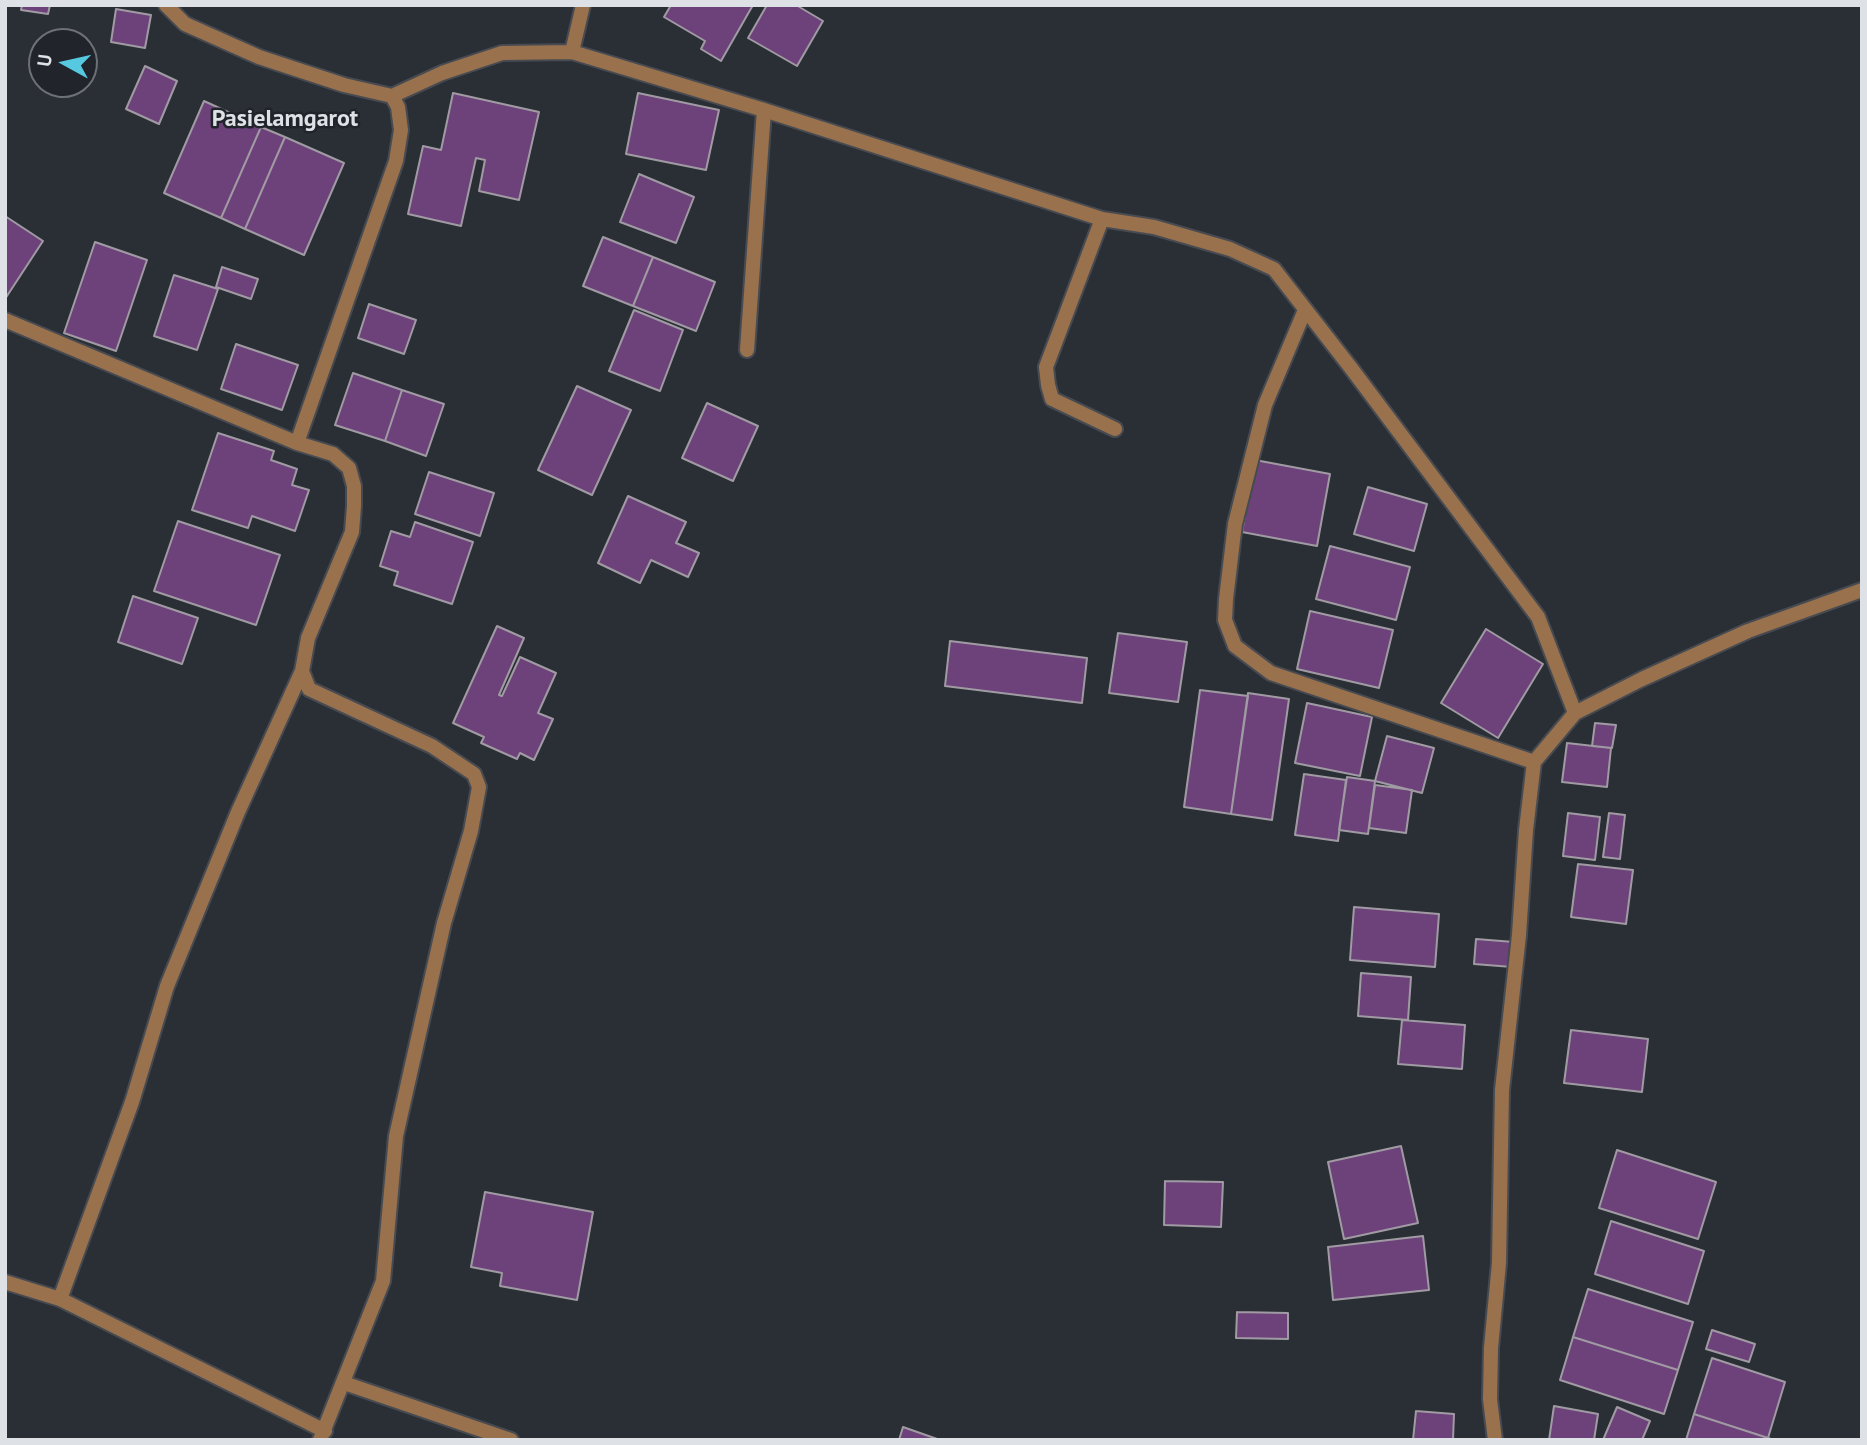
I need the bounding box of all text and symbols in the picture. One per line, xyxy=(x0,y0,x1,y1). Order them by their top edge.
north arrow xyxy=(28,28,98,98)
text: U xyxy=(31,53,57,68)
district label: Pasielamgarot xyxy=(212,105,358,133)

